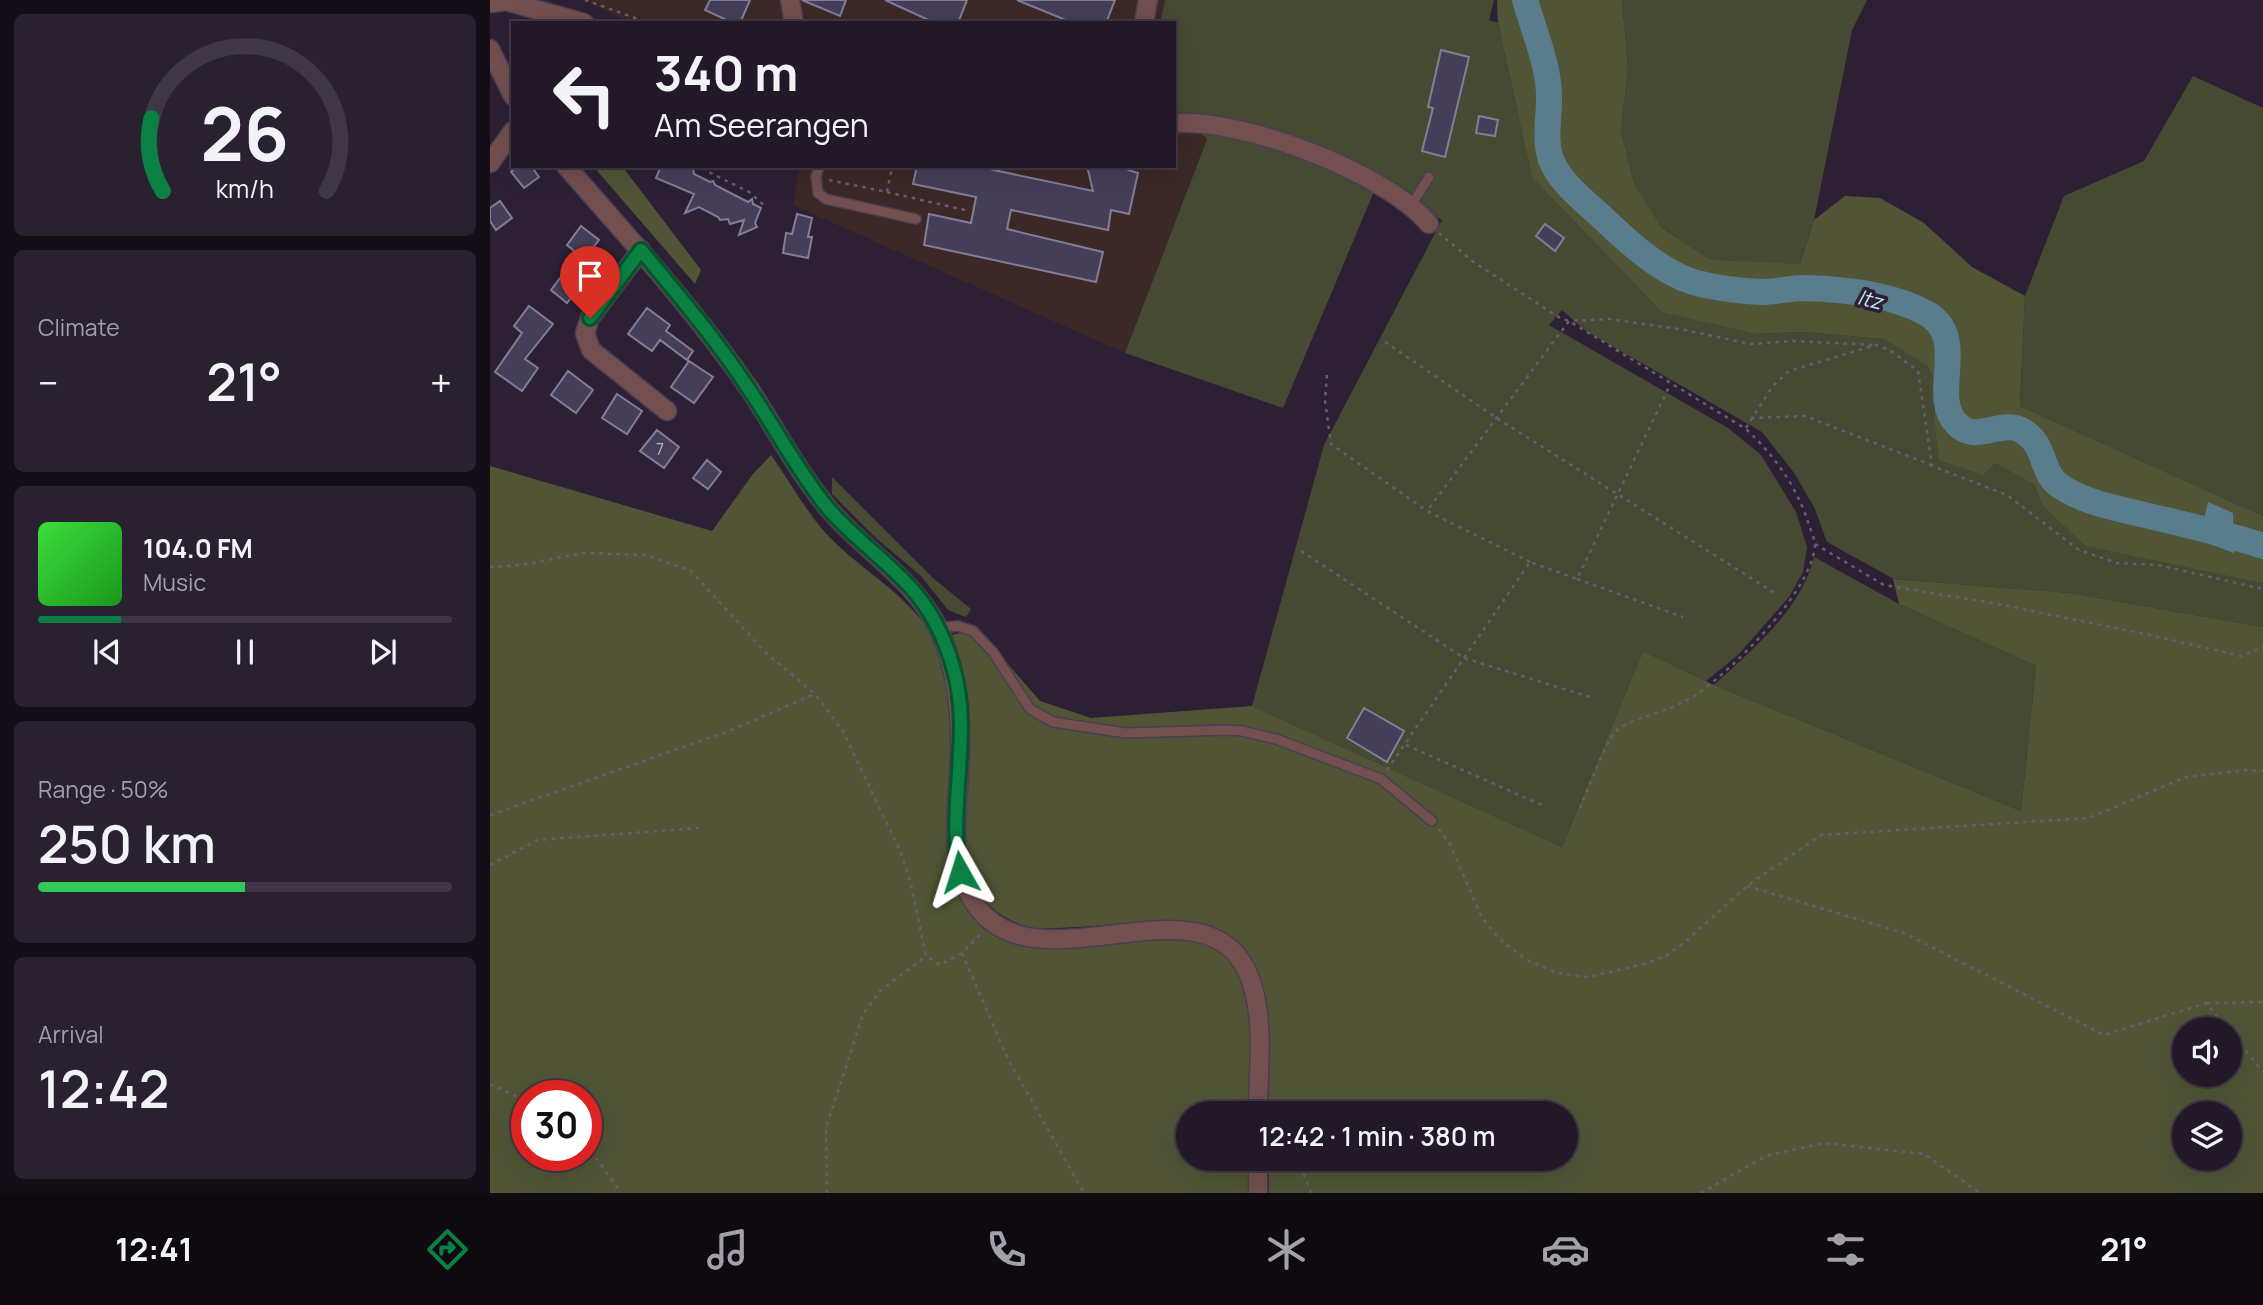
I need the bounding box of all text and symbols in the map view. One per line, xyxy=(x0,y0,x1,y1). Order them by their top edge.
text: 340 m xyxy=(654,39,798,106)
icon: left xyxy=(539,49,630,140)
text: 26 xyxy=(201,83,289,183)
text: Am Seerangen xyxy=(654,103,869,147)
text: km/h xyxy=(216,171,274,206)
pin xyxy=(560,246,620,318)
icon: arrive xyxy=(571,257,609,295)
water label: Itz xyxy=(1855,282,1888,316)
text: Climate xyxy=(38,311,120,343)
text: 21° xyxy=(206,346,282,417)
text: − xyxy=(38,356,59,408)
text: + xyxy=(430,356,452,408)
house number: 7 xyxy=(656,438,664,460)
text: 104.0 FM xyxy=(143,530,253,566)
text: Music xyxy=(143,566,206,598)
icon: previous xyxy=(88,633,126,671)
icon: pause xyxy=(226,633,264,671)
icon: next xyxy=(364,633,402,671)
text: Range · 50% xyxy=(38,773,168,805)
text: 250 km xyxy=(38,808,216,879)
position arrow xyxy=(923,835,997,909)
map controls xyxy=(2172,1017,2242,1171)
button: sound xyxy=(2172,1017,2242,1087)
text: Arrival xyxy=(38,1018,104,1050)
text: 12:42 xyxy=(38,1053,169,1124)
speed limit sign: 30 xyxy=(511,1080,602,1171)
button: layers xyxy=(2172,1101,2242,1171)
text: 12:42 · 1 min · 380 m xyxy=(1259,1118,1495,1154)
icon: directions xyxy=(423,1225,472,1274)
icon: music xyxy=(703,1225,752,1274)
icon: phone xyxy=(982,1225,1031,1274)
icon: climate xyxy=(1262,1225,1311,1274)
icon: car xyxy=(1541,1225,1590,1274)
icon: filters xyxy=(1821,1225,1870,1274)
text: 12:41 xyxy=(115,1227,193,1271)
text: 21° xyxy=(2100,1227,2148,1271)

